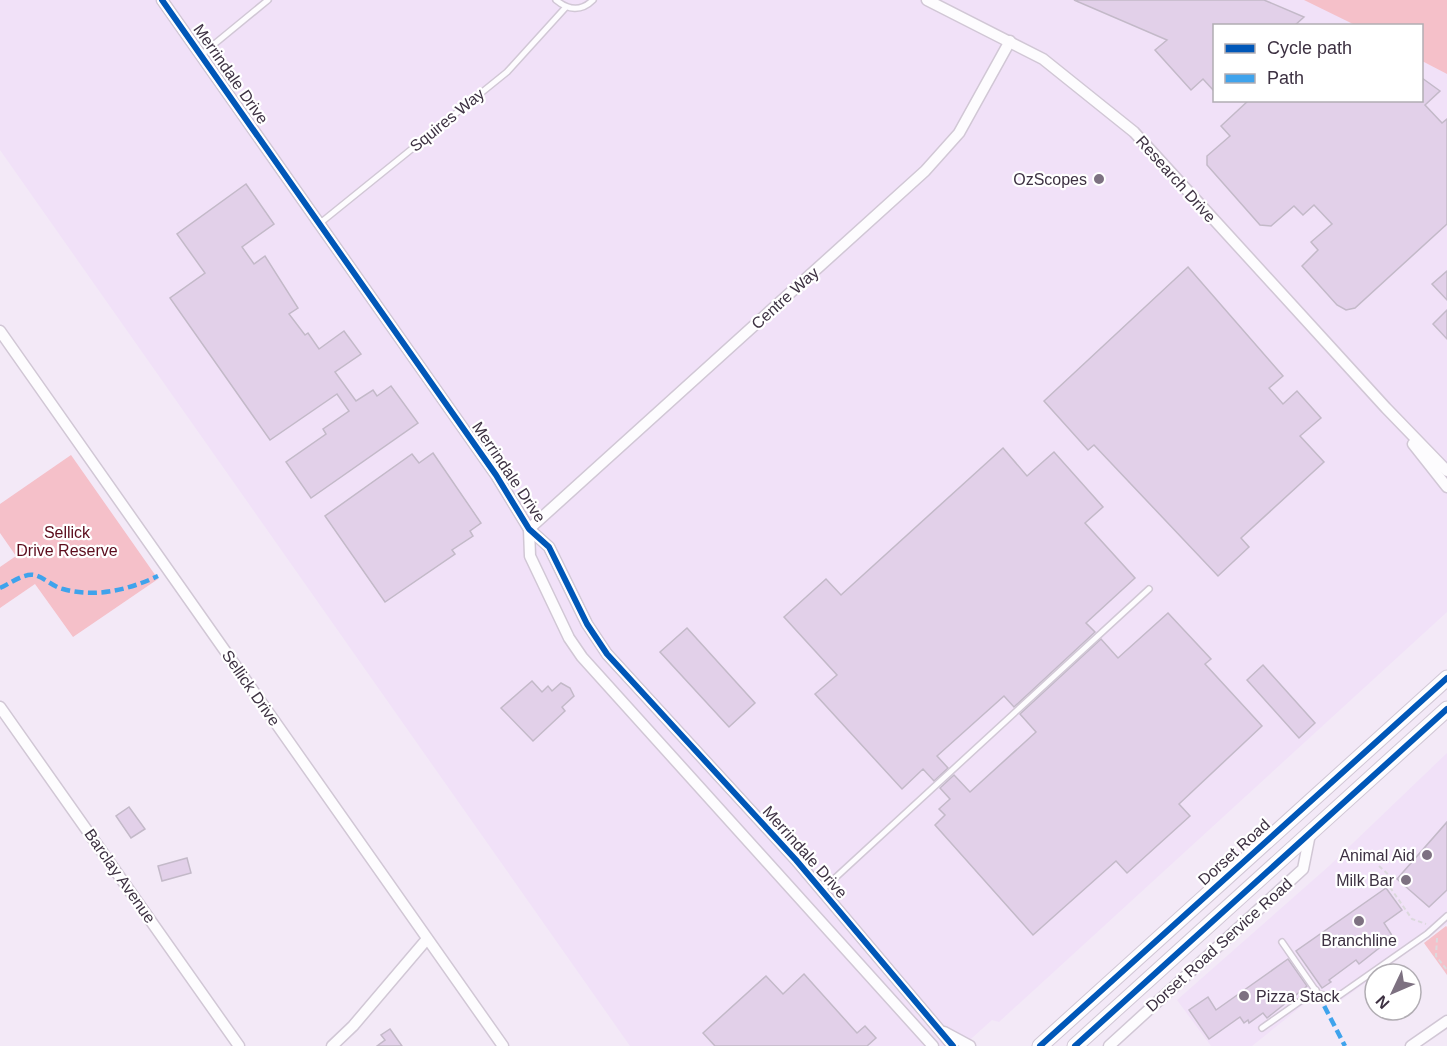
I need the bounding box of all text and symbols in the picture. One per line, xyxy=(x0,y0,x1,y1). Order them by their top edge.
street label: Merrindale Drive xyxy=(190,21,272,127)
legend xyxy=(1213,24,1423,102)
text: Cycle path xyxy=(1267,38,1352,58)
text: Path xyxy=(1267,68,1304,88)
street label: Squires Way xyxy=(407,85,487,155)
street label: Research Drive xyxy=(1133,132,1219,226)
place label: OzScopes xyxy=(1013,171,1087,188)
marker: OzScopes xyxy=(1092,172,1106,186)
street label: Centre Way xyxy=(748,264,822,332)
street label: Merrindale Drive xyxy=(469,419,549,525)
park label: Sellick Drive Reserve xyxy=(16,524,118,559)
street label: Sellick Drive xyxy=(219,647,283,729)
street label: Merrindale Drive xyxy=(759,803,851,901)
street label: Dorset Road xyxy=(1195,816,1273,888)
street label: Barclay Avenue xyxy=(81,826,159,926)
place label: Animal Aid xyxy=(1339,847,1415,864)
marker: Animal Aid xyxy=(1420,848,1434,862)
place label: Milk Bar xyxy=(1336,872,1395,889)
marker: Milk Bar xyxy=(1399,873,1413,887)
street label: Dorset Road Service Road xyxy=(1143,875,1295,1015)
marker: Branchline xyxy=(1352,914,1366,928)
place label: Branchline xyxy=(1321,932,1397,949)
north arrow xyxy=(1363,962,1423,1022)
place label: Pizza Stack xyxy=(1256,988,1341,1005)
marker: Pizza Stack xyxy=(1237,989,1251,1003)
text: N xyxy=(1372,992,1393,1012)

